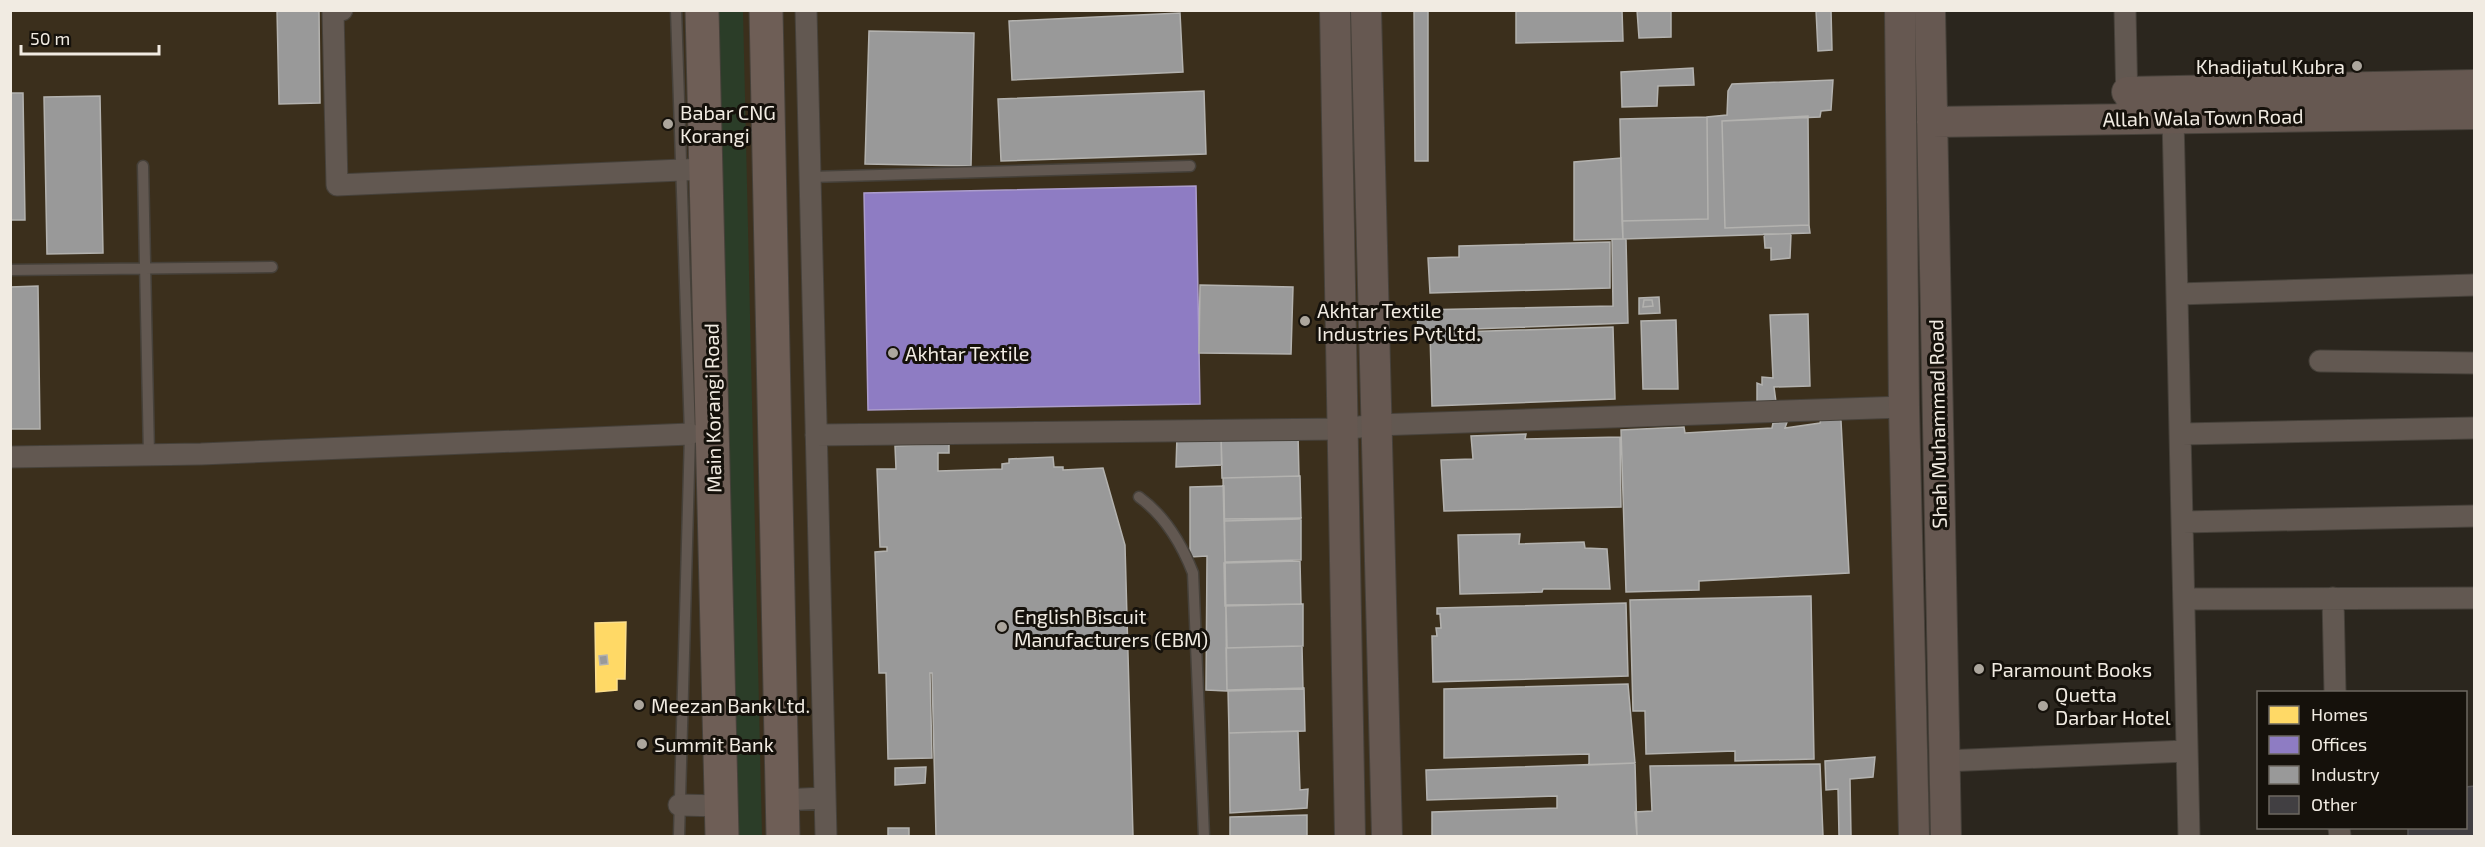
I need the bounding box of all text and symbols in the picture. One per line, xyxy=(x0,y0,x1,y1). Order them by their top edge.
scale bar xyxy=(21,18,159,56)
text: 50 m xyxy=(30,27,70,49)
place label: Khadijatul Kubra xyxy=(2196,54,2345,78)
marker: Khadijatul Kubra xyxy=(2350,59,2364,73)
place label: Babar CNG Korangi xyxy=(680,100,776,147)
street label: Allah Wala Town Road xyxy=(2102,103,2304,131)
marker: Babar CNG Korangi xyxy=(661,117,675,131)
place label: Akhtar Textile Industries Pvt Ltd. xyxy=(1317,298,1481,345)
marker: Akhtar Textile Industries Pvt Ltd. xyxy=(1298,314,1312,328)
street label: Shah Muhammad Road xyxy=(1923,319,1951,529)
street label: Main Korangi Road xyxy=(699,323,725,493)
place label: Akhtar Textile xyxy=(905,341,1029,365)
marker: Akhtar Textile xyxy=(886,346,900,360)
place label: English Biscuit Manufacturers (EBM) xyxy=(1014,604,1208,651)
marker: English Biscuit Manufacturers (EBM) xyxy=(995,620,1009,634)
place label: Paramount Books xyxy=(1991,657,2152,681)
marker: Paramount Books xyxy=(1972,662,1986,676)
place label: Quetta Darbar Hotel xyxy=(2055,682,2171,729)
legend xyxy=(2257,691,2467,829)
place label: Meezan Bank Ltd. xyxy=(651,693,810,717)
marker: Meezan Bank Ltd. xyxy=(632,698,646,712)
marker: Quetta Darbar Hotel xyxy=(2036,699,2050,713)
text: Homes xyxy=(2311,703,2368,725)
place label: Summit Bank xyxy=(654,732,774,756)
text: Offices xyxy=(2311,733,2367,755)
marker: Summit Bank xyxy=(635,737,649,751)
text: Industry xyxy=(2311,763,2380,785)
text: Other xyxy=(2311,793,2357,815)

